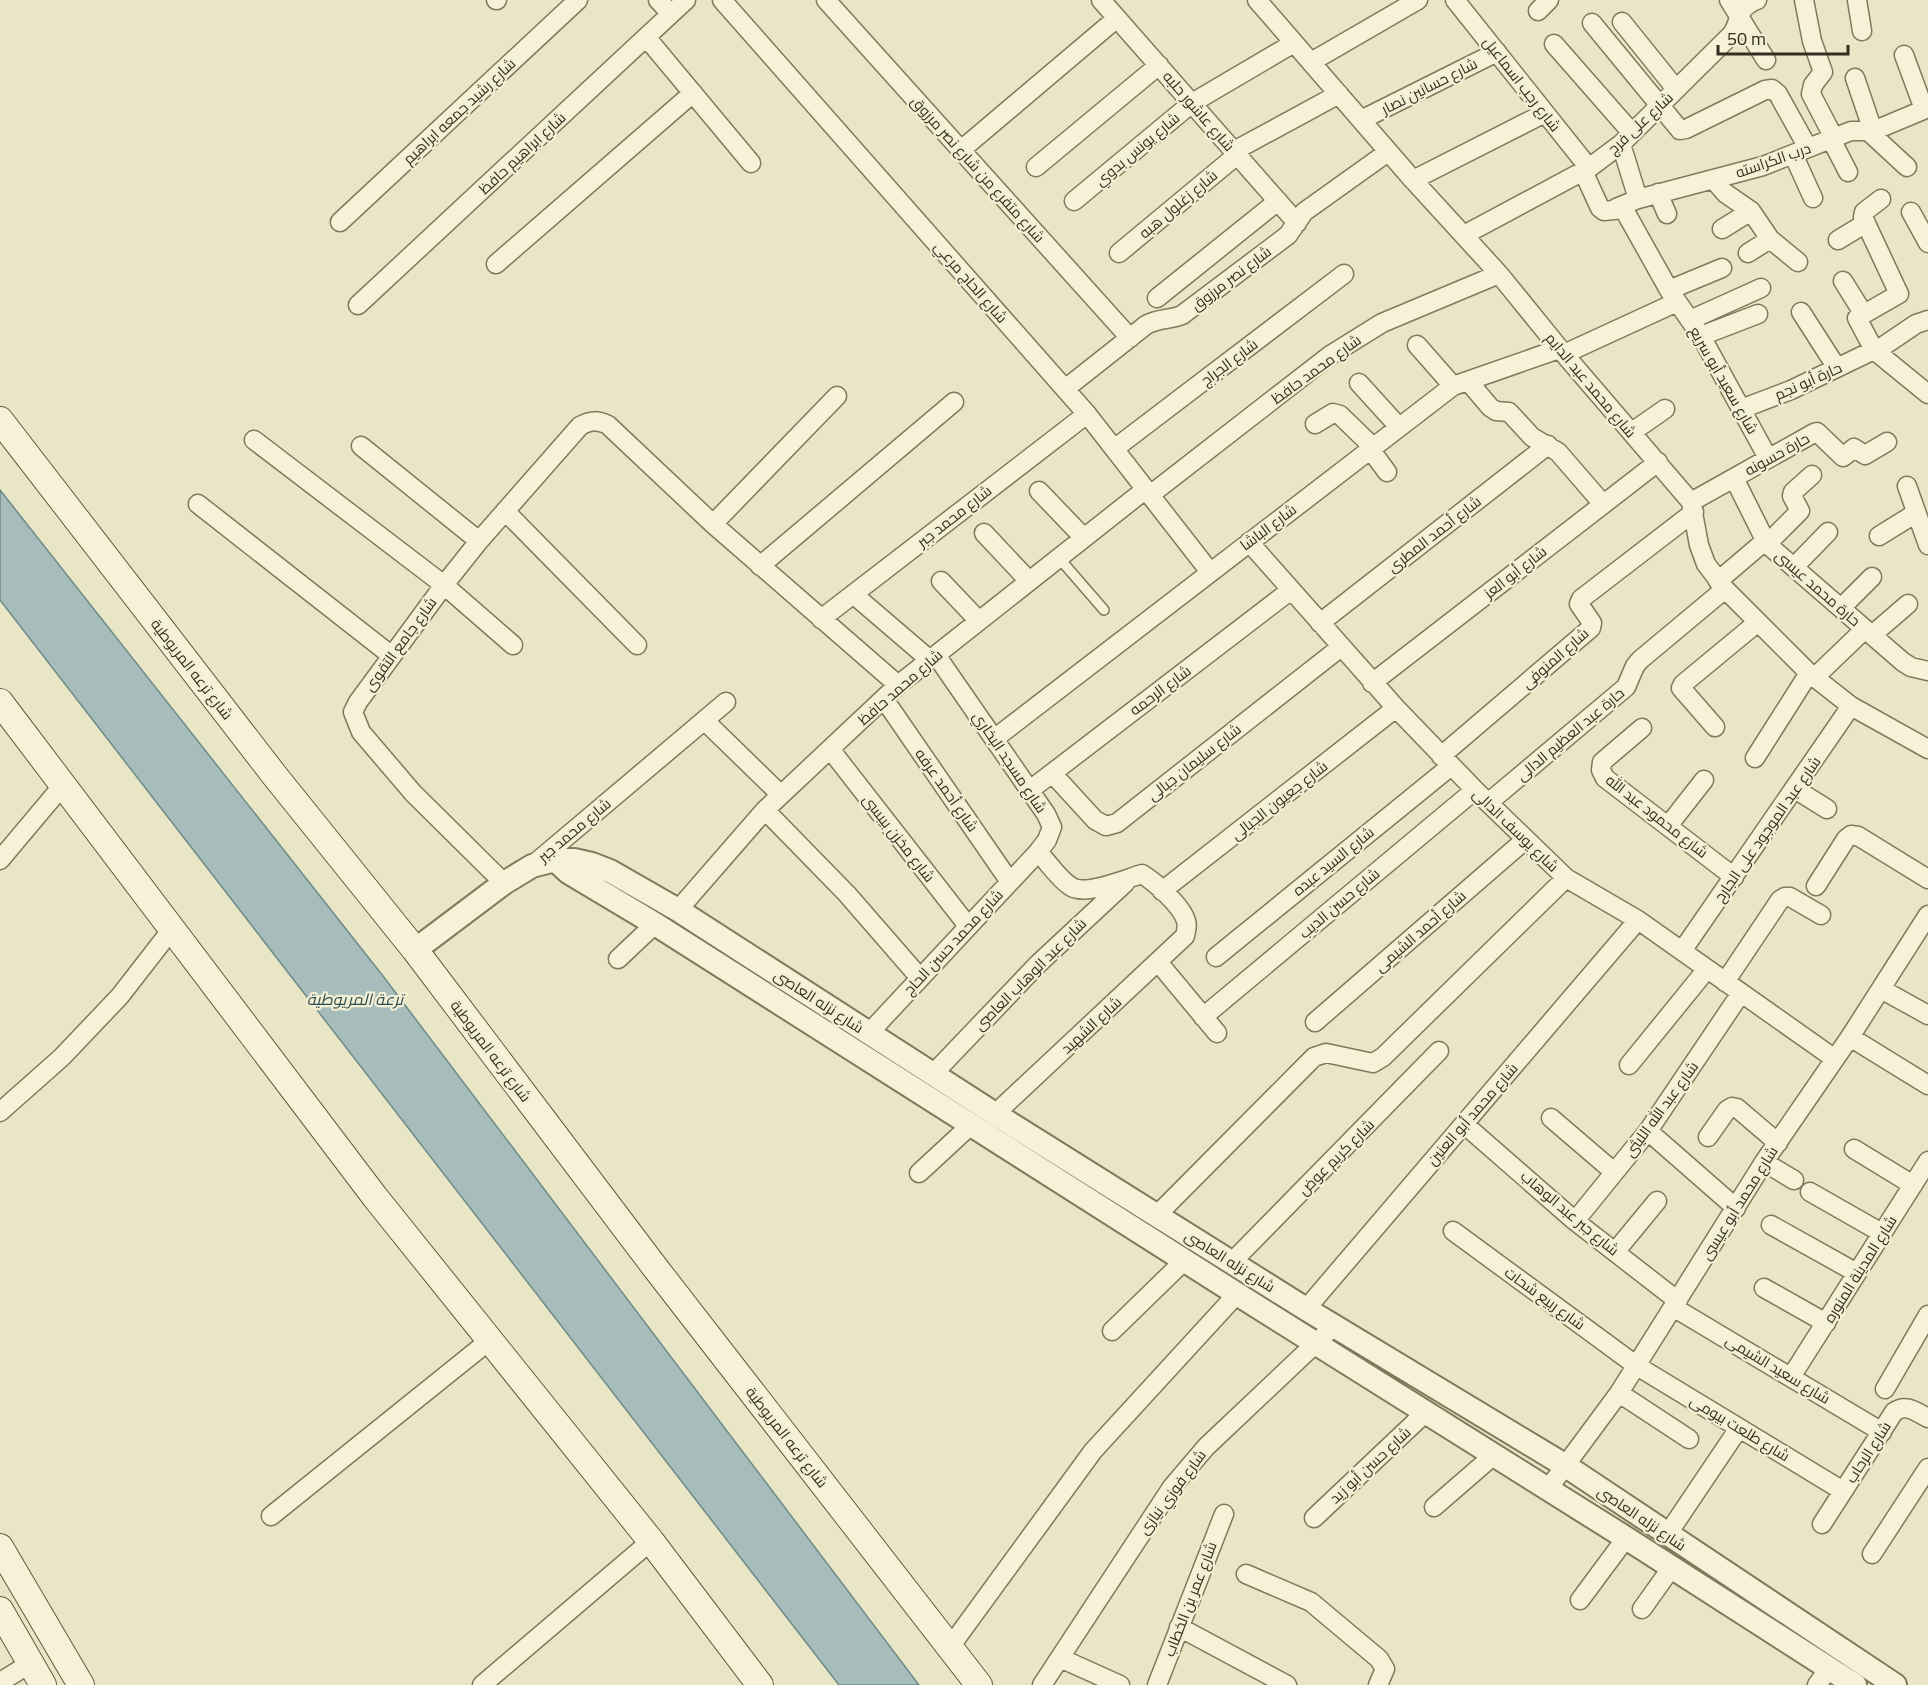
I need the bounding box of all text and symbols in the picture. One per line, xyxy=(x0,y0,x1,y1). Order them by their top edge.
scale bar xyxy=(1718,18,1848,56)
text: 50 m xyxy=(1727,22,1766,55)
street label: شارع رجب اسماعيل xyxy=(1475,30,1569,138)
street label: شارع حسانين نصار xyxy=(1375,49,1483,123)
street label: شارع رشيد جمعه ابراهيم xyxy=(395,50,523,172)
street label: شارع عاشور حلبه xyxy=(1155,64,1243,158)
street label: شارع على فرج xyxy=(1600,84,1680,162)
street label: شارع متفرع من شارع نصر مرزوق xyxy=(903,88,1053,250)
street label: شارع ابراهيم حافظ xyxy=(471,104,573,202)
street label: شارع يونس بدوي xyxy=(1088,104,1186,194)
street label: درب الكراسته xyxy=(1731,134,1815,186)
street label: شارع زغلول هبه xyxy=(1132,162,1224,246)
street label: شارع الحاج مرعي xyxy=(927,234,1015,330)
street label: شارع نصر مرزوق xyxy=(1184,238,1278,318)
street label: شارع سعيد أبو سريع xyxy=(1681,320,1767,440)
street label: شارع محمد عبد الدايم xyxy=(1538,325,1644,445)
street label: شارع محمد حافظ xyxy=(1264,326,1368,412)
street label: شارع الجراج xyxy=(1194,330,1264,394)
street label: حارة أبو نجم xyxy=(1769,353,1847,409)
street label: حارة حسونه xyxy=(1739,424,1815,484)
street label: شارع محمد جبر xyxy=(909,477,998,556)
street label: شارع أحمد المطرى xyxy=(1380,488,1488,580)
street label: شارع الباشا xyxy=(1233,496,1303,558)
street label: شارع أبو العز xyxy=(1476,538,1553,607)
street label: حارة محمد عيسى xyxy=(1768,542,1868,634)
street label: شارع جامع التقوى xyxy=(355,590,445,698)
street label: شارع ترعه المريوطية xyxy=(143,612,241,726)
street label: شارع المنوفى xyxy=(1514,620,1596,696)
street label: شارع محمد حافظ xyxy=(850,641,950,733)
street label: شارع الرحمه xyxy=(1122,657,1198,723)
street label: حارة عبد العظيم الدالى xyxy=(1509,679,1631,789)
street label: شارع مسجد البخاري xyxy=(965,705,1055,819)
street label: شارع سليمان جبالى xyxy=(1140,715,1248,809)
street label: شارع أحمد عرفه xyxy=(907,742,987,838)
street label: شارع عبد الموجود على الجارح xyxy=(1705,750,1829,908)
street label: شارع جعيون الجبالى xyxy=(1224,752,1334,848)
street label: شارع محمود عبد الله xyxy=(1599,766,1715,866)
street label: شارع يوسف الدالى xyxy=(1466,781,1566,879)
street label: شارع مخزن بيبسى xyxy=(855,787,943,889)
street label: شارع محمد جبر xyxy=(530,790,618,871)
street label: شارع السيد عبده xyxy=(1285,819,1381,903)
street label: شارع حسن الديب xyxy=(1292,860,1386,946)
street label: شارع محمد حسن الحاج xyxy=(895,882,1011,1002)
street label: شارع أحمد الشيمى xyxy=(1367,882,1473,980)
street label: شارع عبد الوهاب العاصى xyxy=(966,910,1094,1038)
street label: شارع نزله العاصى xyxy=(768,961,870,1041)
water label: ترعة المريوطية xyxy=(307,984,406,1014)
street label: شارع الشهيد xyxy=(1053,989,1129,1061)
street label: شارع ترعه المريوطية xyxy=(443,993,539,1109)
street label: شارع عبد الله الليثى xyxy=(1616,1054,1706,1164)
street label: شارع محمد أبو العنين xyxy=(1419,1056,1525,1172)
street label: شارع كريم عوض xyxy=(1290,1111,1382,1203)
street label: شارع محمد أبو عيسى xyxy=(1692,1140,1786,1266)
street label: شارع جبر عبد الوهاب xyxy=(1514,1163,1626,1263)
street label: شارع المدينة المنوره xyxy=(1815,1209,1905,1329)
street label: شارع نزله العاصى xyxy=(1179,1221,1281,1301)
street label: شارع ربيع شحات xyxy=(1498,1258,1592,1338)
street label: شارع سعيد الشيمى xyxy=(1720,1326,1836,1412)
street label: شارع ترعه المريوطية xyxy=(738,1380,836,1494)
street label: شارع طلعت بيومى xyxy=(1684,1386,1796,1470)
street label: شارع الرحاب xyxy=(1837,1415,1899,1489)
street label: شارع حسن أبو زيد xyxy=(1322,1419,1418,1511)
street label: شارع فوزي نيازى xyxy=(1130,1443,1214,1541)
street label: شارع نزله العاصى xyxy=(1591,1477,1693,1559)
street label: شارع عمر بن الخطاب xyxy=(1155,1537,1225,1661)

